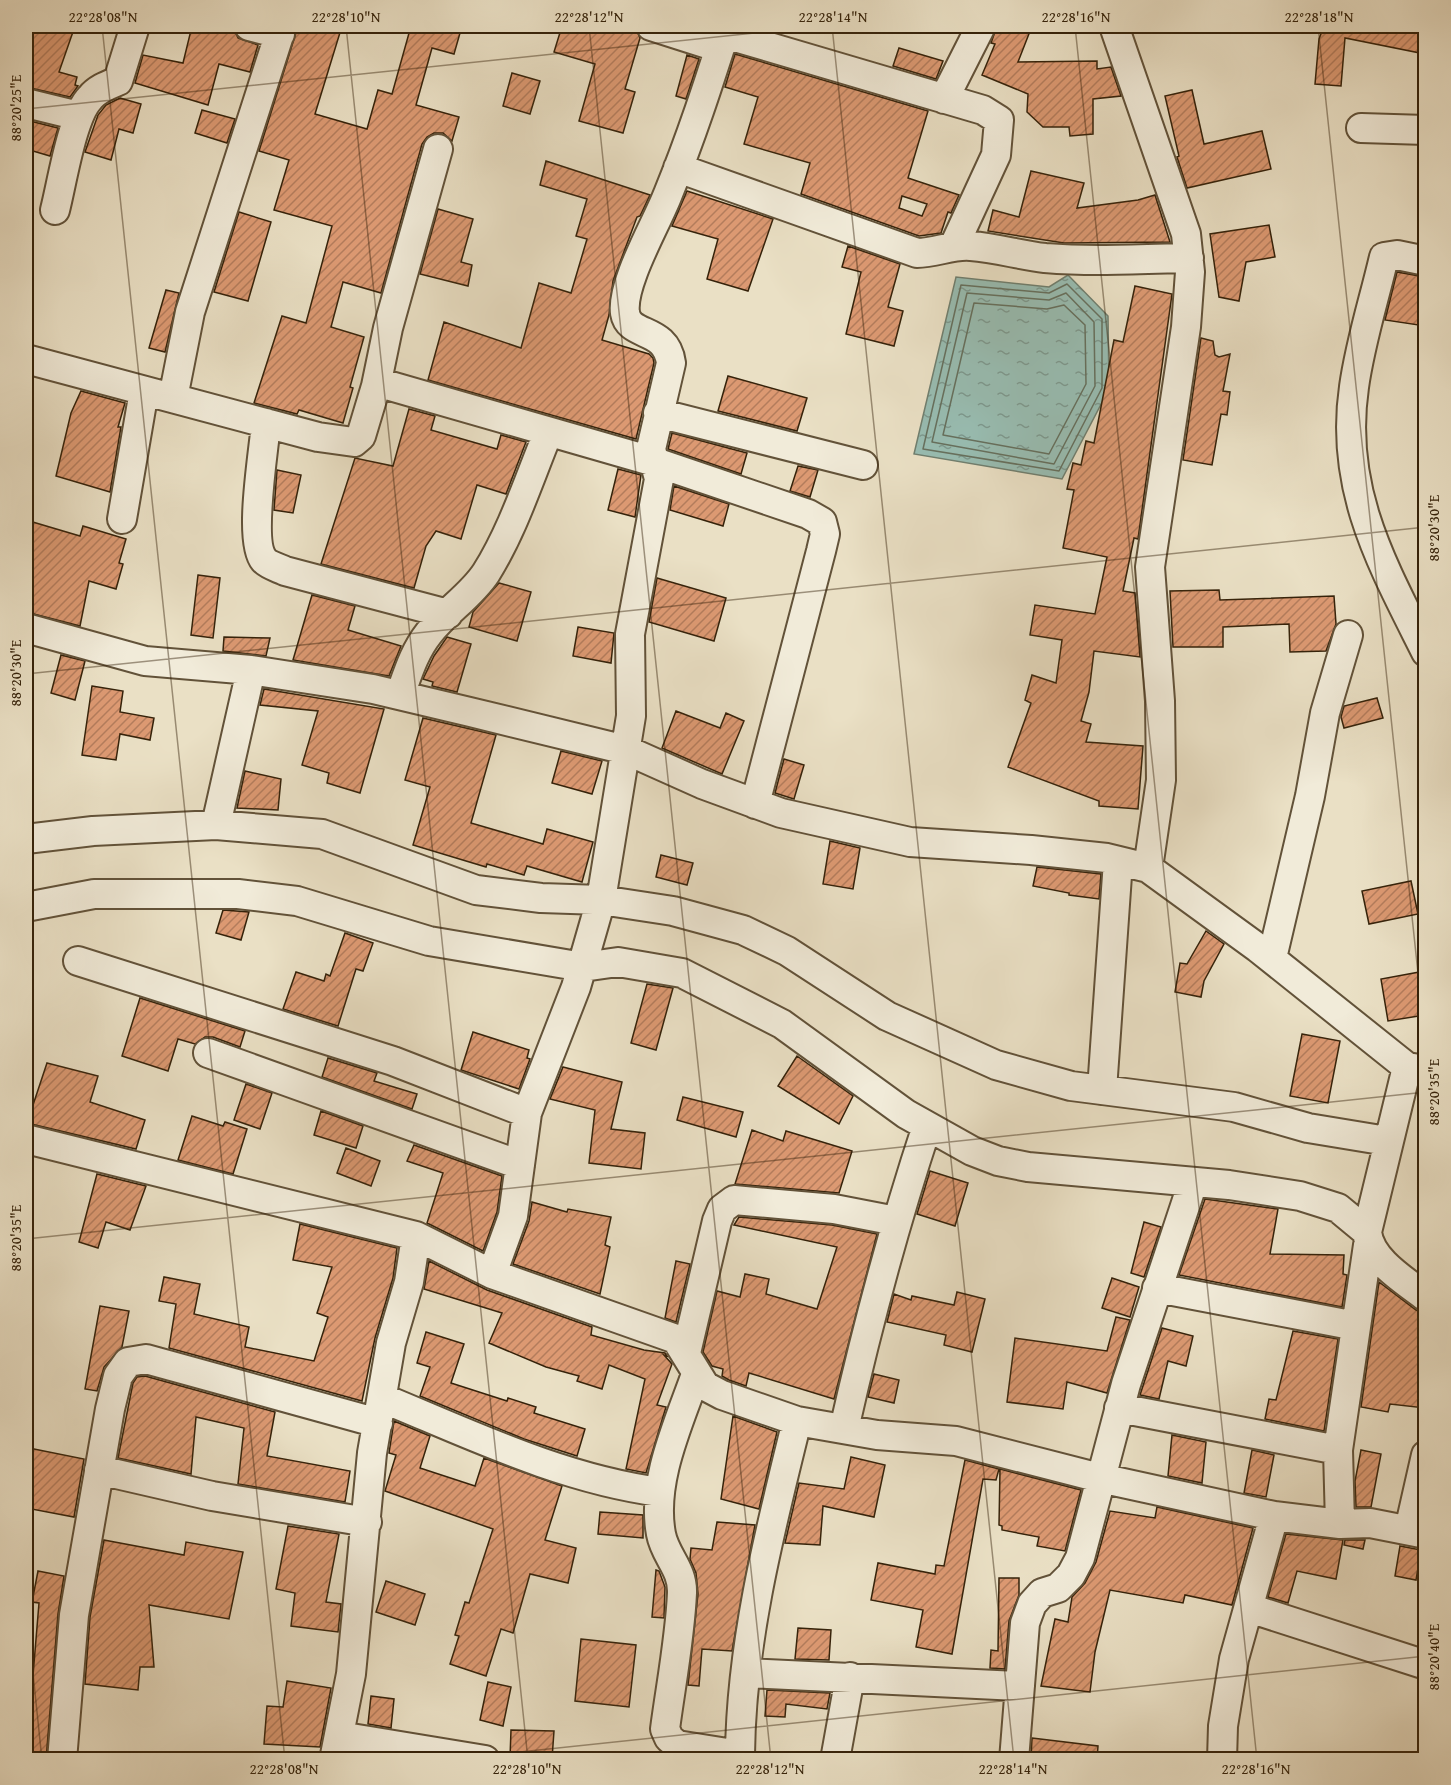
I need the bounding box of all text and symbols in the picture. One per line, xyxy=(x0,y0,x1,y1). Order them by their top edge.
text: 22°28'08"N xyxy=(69,6,138,27)
text: 22°28'10"N xyxy=(312,6,381,27)
text: 22°28'12"N xyxy=(555,6,624,27)
text: 22°28'14"N xyxy=(799,6,868,27)
text: 22°28'16"N xyxy=(1042,6,1111,27)
text: 22°28'18"N xyxy=(1285,6,1354,27)
text: 88°20'25"E xyxy=(5,74,26,141)
text: 88°20'30"E xyxy=(1423,494,1444,561)
text: 88°20'30"E xyxy=(5,639,26,706)
text: 88°20'35"E xyxy=(1423,1058,1444,1125)
text: 88°20'35"E xyxy=(5,1204,26,1271)
text: 88°20'40"E xyxy=(1423,1623,1444,1690)
text: 22°28'08"N xyxy=(250,1758,319,1779)
text: 22°28'10"N xyxy=(493,1758,562,1779)
text: 22°28'12"N xyxy=(736,1758,805,1779)
text: 22°28'14"N xyxy=(979,1758,1048,1779)
text: 22°28'16"N xyxy=(1222,1758,1291,1779)

